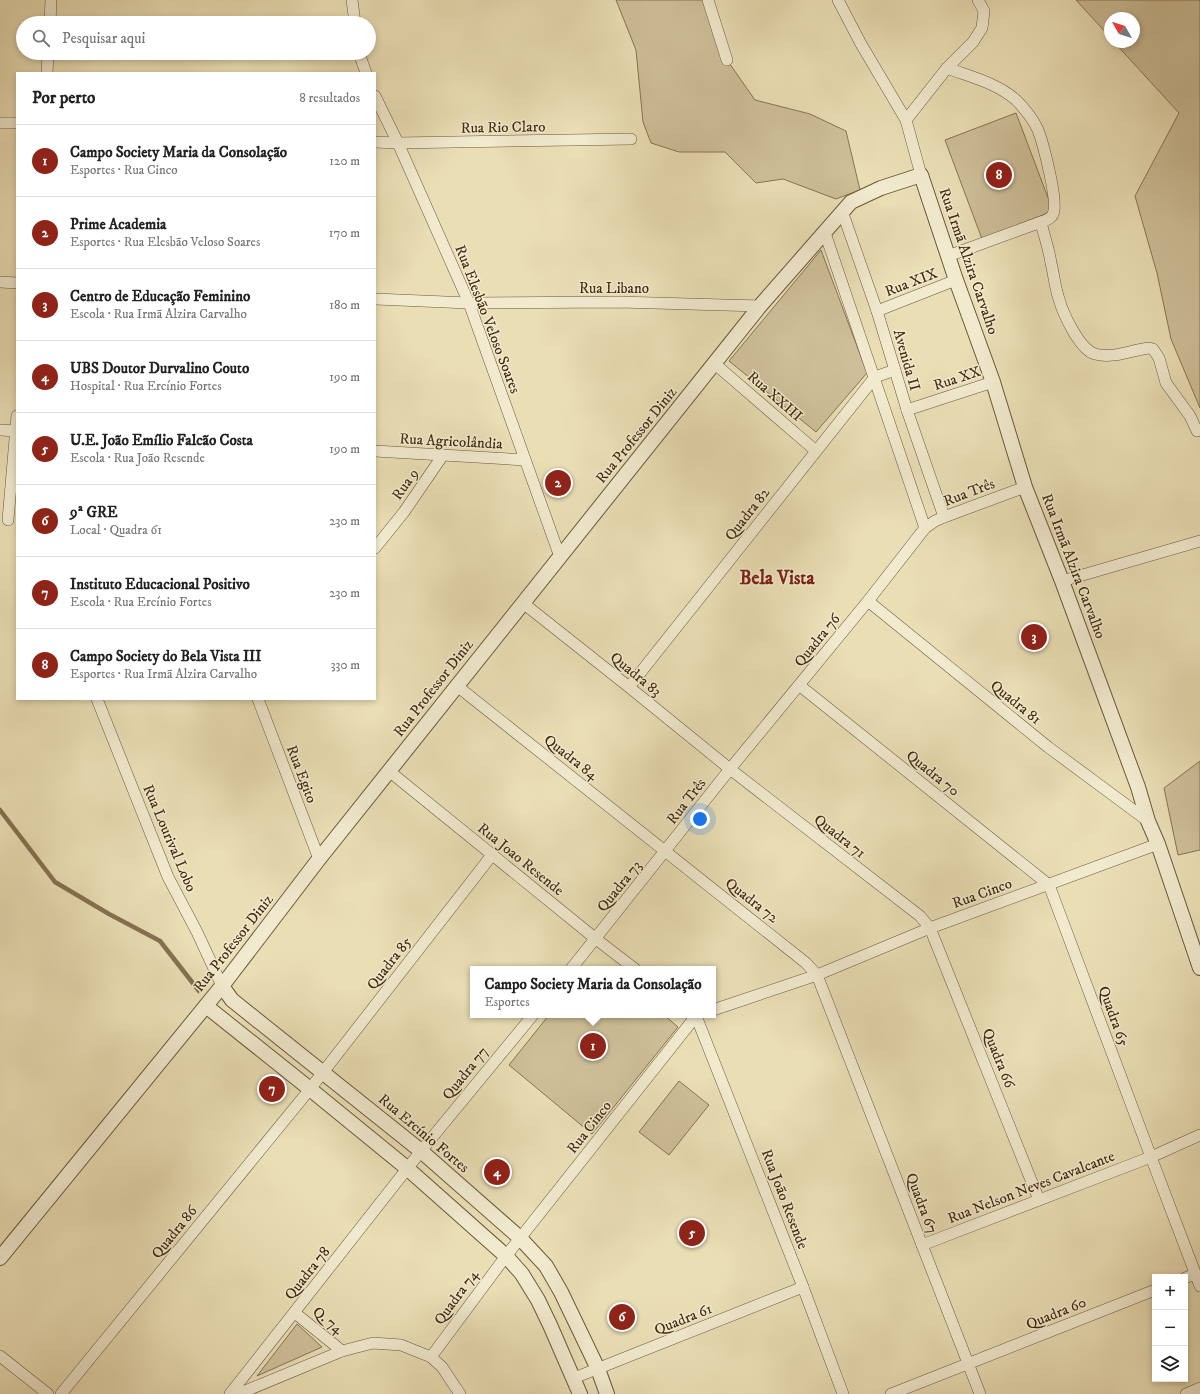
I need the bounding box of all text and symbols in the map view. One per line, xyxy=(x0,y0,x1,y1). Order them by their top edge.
north arrow xyxy=(1104,12,1140,48)
search box xyxy=(16,16,376,60)
icon: search xyxy=(30,27,52,49)
text: Pesquisar aqui xyxy=(62,29,145,48)
text: Por perto xyxy=(32,87,95,109)
text: 8 resultados xyxy=(299,90,360,106)
street label: Rua Rio Claro xyxy=(460,117,546,138)
text: Campo Society Maria da Consolação xyxy=(70,143,287,162)
text: 1 xyxy=(43,153,47,169)
text: 120 m xyxy=(329,153,360,169)
pin: 8 xyxy=(986,160,1012,190)
text: Esportes · Rua Cinco xyxy=(70,162,178,178)
street label: Rua Irmã Alzira Carvalho xyxy=(935,185,1003,337)
text: Prime Academia xyxy=(70,215,166,234)
text: 2 xyxy=(42,225,48,241)
text: 170 m xyxy=(329,225,360,241)
text: Esportes · Rua Elesbão Veloso Soares xyxy=(70,234,260,250)
street label: Rua Elesbão Veloso Soares xyxy=(450,242,525,396)
street label: Rua XIX xyxy=(882,264,940,301)
street label: Rua Libano xyxy=(579,279,649,298)
text: Centro de Educação Feminino xyxy=(70,287,250,306)
text: 3 xyxy=(43,297,47,313)
text: 180 m xyxy=(329,297,360,313)
text: Escola · Rua Irmã Alzira Carvalho xyxy=(70,306,247,322)
street label: Avenida II xyxy=(889,327,924,393)
text: UBS Doutor Durvalino Couto xyxy=(70,359,249,378)
street label: Rua XX xyxy=(931,362,983,395)
street label: Rua XXIII xyxy=(743,367,806,426)
text: 4 xyxy=(41,369,49,385)
text: 190 m xyxy=(329,369,360,385)
text: Hospital · Rua Ercínio Fortes xyxy=(70,378,221,394)
street label: Rua Professor Diniz xyxy=(592,383,681,487)
street label: Rua Agricolândia xyxy=(399,429,504,454)
text: U.E. João Emílio Falcão Costa xyxy=(70,431,253,450)
text: 5 xyxy=(42,441,48,457)
text: 190 m xyxy=(329,441,360,457)
text: Escola · Rua João Resende xyxy=(70,450,205,466)
street label: Rua 9 xyxy=(388,465,423,504)
pin: 2 xyxy=(545,468,571,498)
street label: Rua Três xyxy=(941,474,998,511)
street label: Quadra 82 xyxy=(721,483,774,545)
street label: Rua Irmã Alzira Carvalho xyxy=(1037,491,1110,641)
text: 9ª GRE xyxy=(70,503,118,522)
text: 6 xyxy=(42,513,48,529)
text: 230 m xyxy=(329,513,360,529)
text: Local · Quadra 61 xyxy=(70,522,162,538)
district label: Bela Vista xyxy=(739,567,815,590)
text: Instituto Educacional Positivo xyxy=(70,575,250,594)
text: 7 xyxy=(42,585,48,601)
text: 230 m xyxy=(329,585,360,601)
text: Escola · Rua Ercínio Fortes xyxy=(70,594,212,610)
street label: Quadra 76 xyxy=(790,609,845,671)
pin: 3 xyxy=(1021,622,1047,652)
street label: Rua Professor Diniz xyxy=(389,635,478,741)
text: Campo Society do Bela Vista III xyxy=(70,647,261,666)
street label: Quadra 83 xyxy=(606,648,665,701)
text: 8 xyxy=(42,657,48,673)
text: 330 m xyxy=(331,657,360,673)
text: Esportes · Rua Irmã Alzira Carvalho xyxy=(70,666,257,682)
street label: Quadra 81 xyxy=(986,676,1045,729)
street label: Quadra 84 xyxy=(540,730,602,785)
street label: Rua Egito xyxy=(282,742,321,806)
street label: Quadra 70 xyxy=(902,746,963,801)
street label: Rua Três xyxy=(662,774,710,828)
street label: Rua Lourival Lobo xyxy=(138,782,201,895)
your location xyxy=(690,809,710,829)
street label: Quadra 71 xyxy=(810,810,870,863)
street label: Rua Joao Resende xyxy=(474,819,568,900)
street label: Quadra 73 xyxy=(593,857,646,916)
street label: Quadra 72 xyxy=(721,874,783,928)
street label: Rua Cinco xyxy=(950,874,1015,913)
street label: Rua Professor Diniz xyxy=(189,890,278,996)
street label: Quadra 85 xyxy=(363,932,416,994)
popup xyxy=(470,966,716,1018)
text: Campo Society Maria da Consolação xyxy=(484,975,702,994)
street label: Quadra 65 xyxy=(1094,983,1133,1049)
text: Esportes xyxy=(484,994,530,1010)
street label: Quadra 66 xyxy=(978,1025,1020,1092)
pin: 1 xyxy=(580,1031,606,1061)
street label: Quadra 77 xyxy=(438,1043,493,1104)
pin: 7 xyxy=(259,1074,285,1104)
street label: Rua Ercínio Fortes xyxy=(374,1090,473,1177)
street label: Rua Cinco xyxy=(563,1097,616,1158)
street label: Rua João Resende xyxy=(757,1147,812,1252)
street label: Rua Nelson Neves Cavalcante xyxy=(945,1147,1117,1228)
pin: 4 xyxy=(484,1157,510,1187)
street label: Quadra 67 xyxy=(901,1170,942,1236)
street label: Quadra 86 xyxy=(147,1201,202,1263)
pin: 5 xyxy=(679,1218,705,1248)
street label: Quadra 78 xyxy=(281,1243,334,1304)
street label: Quadra 74 xyxy=(430,1266,483,1329)
map controls xyxy=(1152,1274,1188,1382)
button: + xyxy=(1152,1274,1188,1310)
street label: Quadra 60 xyxy=(1023,1293,1089,1334)
street label: Quadra 61 xyxy=(652,1299,715,1340)
street label: Q. 74 xyxy=(308,1302,347,1339)
pin: 6 xyxy=(609,1302,635,1332)
button: − xyxy=(1152,1310,1188,1346)
button: layers xyxy=(1152,1346,1188,1382)

